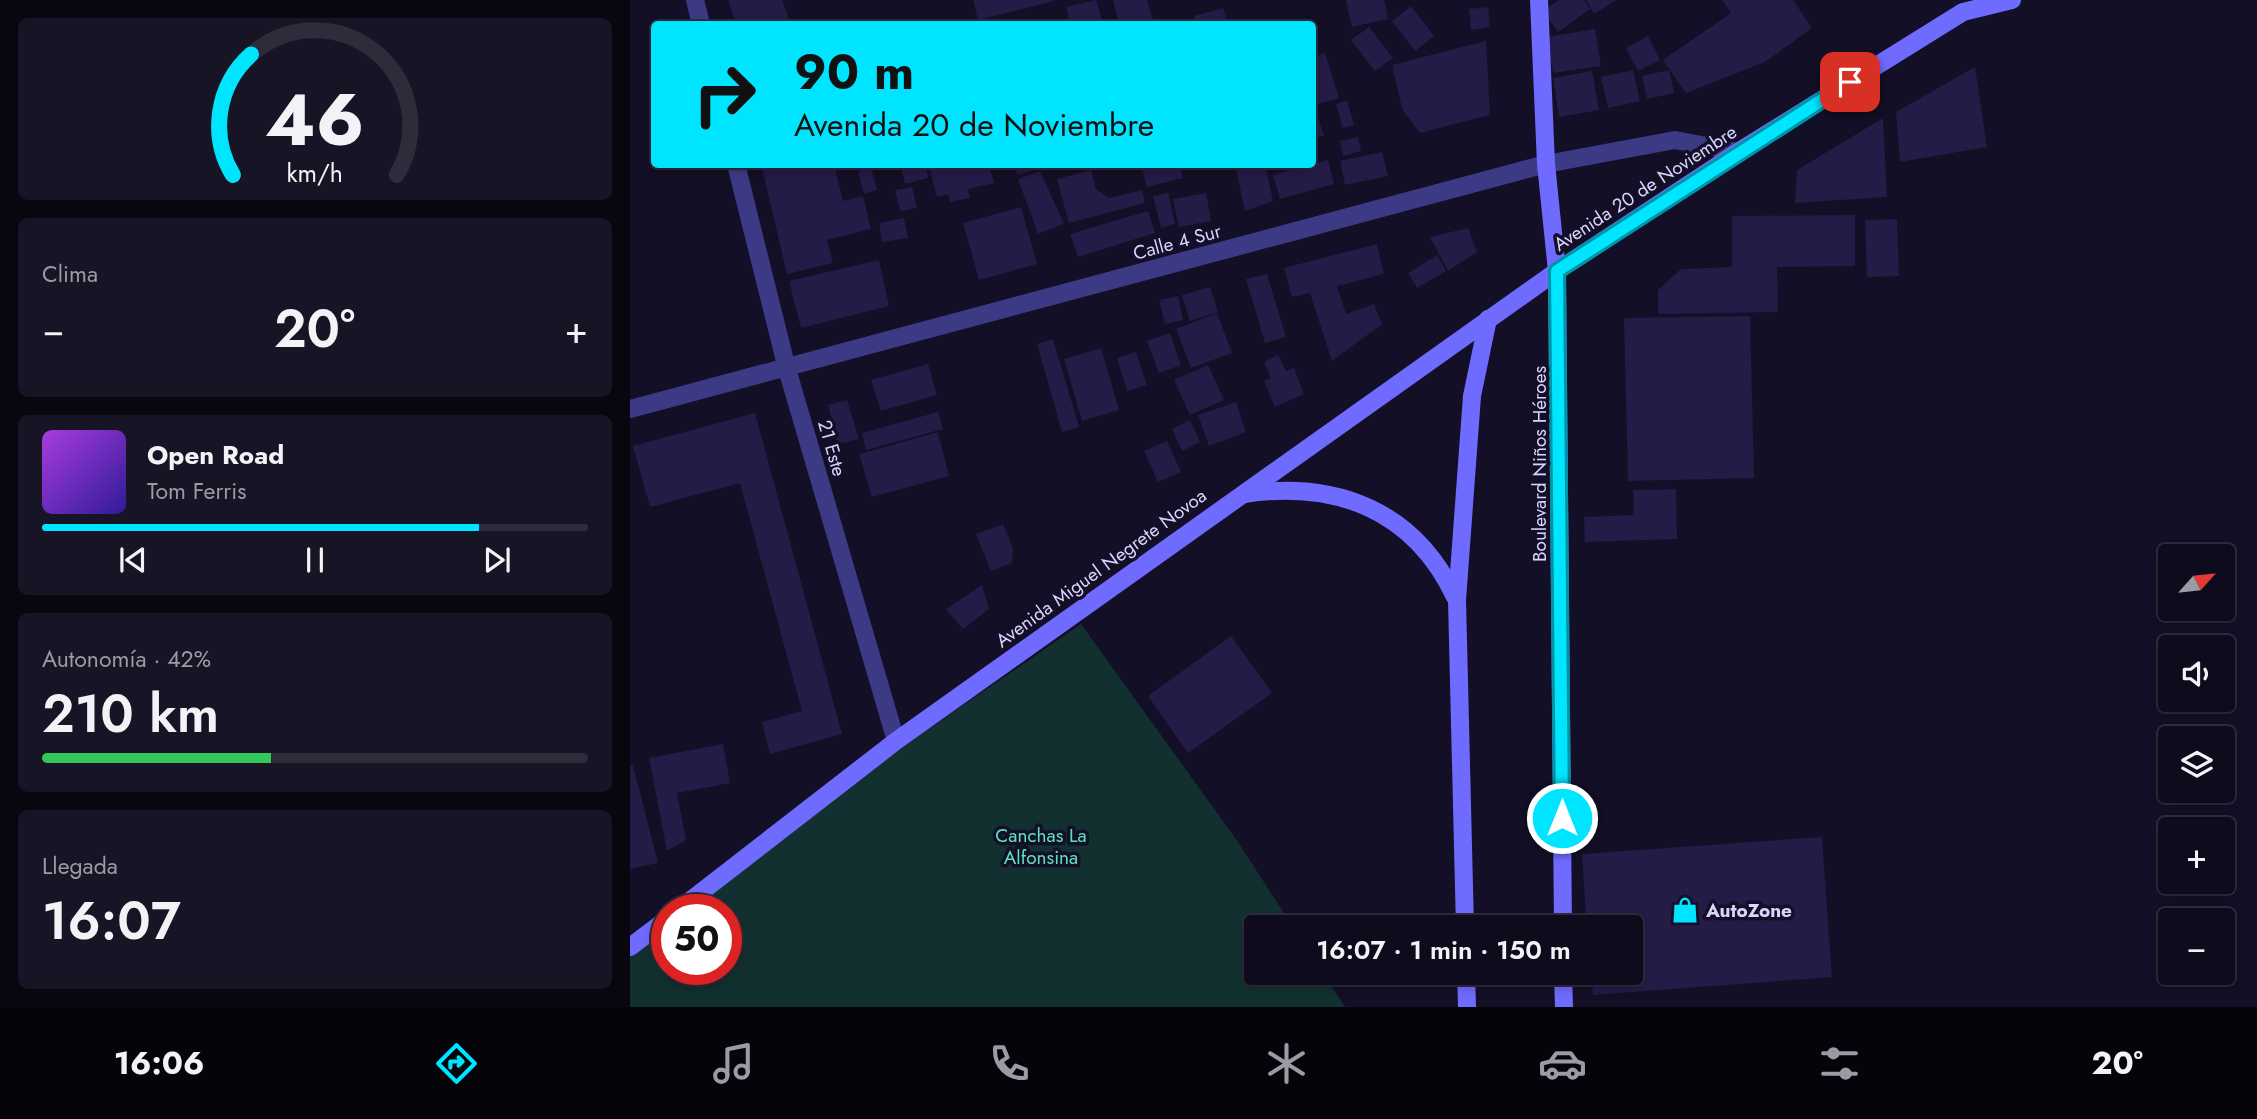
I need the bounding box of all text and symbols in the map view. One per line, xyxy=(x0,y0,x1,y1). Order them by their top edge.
text: 90 m xyxy=(794,37,914,107)
icon: right xyxy=(679,49,770,140)
pin xyxy=(1820,52,1880,112)
icon: arrive xyxy=(1831,63,1869,101)
text: 46 xyxy=(265,67,365,172)
text: Avenida 20 de Noviembre xyxy=(794,102,1154,148)
street label: Avenida 20 de Noviembre xyxy=(1548,118,1742,258)
text: km/h xyxy=(287,155,343,191)
street label: Calle 4 Sur xyxy=(1130,217,1224,267)
text: Clima xyxy=(42,257,98,291)
text: 20° xyxy=(274,291,355,367)
text: − xyxy=(42,302,64,357)
text: + xyxy=(565,302,588,357)
street label: Boulevard Niños Héroes xyxy=(1526,366,1553,562)
street label: 21 Este xyxy=(811,417,853,480)
text: Open Road xyxy=(147,436,284,474)
text: Tom Ferris xyxy=(147,474,246,508)
street label: Avenida Miguel Negrete Novoa xyxy=(990,482,1212,654)
icon: previous xyxy=(114,541,152,579)
icon: pause xyxy=(296,541,334,579)
icon: next xyxy=(478,541,516,579)
north arrow xyxy=(2158,544,2235,621)
map controls xyxy=(2158,544,2235,985)
button: sound xyxy=(2158,635,2235,712)
text: Autonomía · 42% xyxy=(42,642,211,676)
text: 210 km xyxy=(42,676,219,752)
button: layers xyxy=(2158,726,2235,803)
position arrow xyxy=(1525,781,1599,855)
button: + xyxy=(2158,817,2235,894)
park label: Canchas La Alfonsina xyxy=(995,822,1087,871)
text: Llegada xyxy=(42,849,118,883)
text: 16:07 xyxy=(42,883,181,959)
speed limit sign: 50 xyxy=(651,894,742,985)
shop icon: AutoZone xyxy=(1670,895,1700,925)
place label: AutoZone xyxy=(1705,897,1792,924)
button: − xyxy=(2158,908,2235,985)
text: 16:07 · 1 min · 150 m xyxy=(1316,931,1571,969)
icon: directions xyxy=(432,1039,481,1088)
icon: music xyxy=(709,1039,758,1088)
icon: phone xyxy=(985,1039,1034,1088)
icon: climate xyxy=(1262,1039,1311,1088)
icon: car xyxy=(1538,1039,1587,1088)
icon: filters xyxy=(1815,1039,1864,1088)
text: 16:06 xyxy=(114,1040,204,1086)
text: 20° xyxy=(2091,1040,2143,1086)

